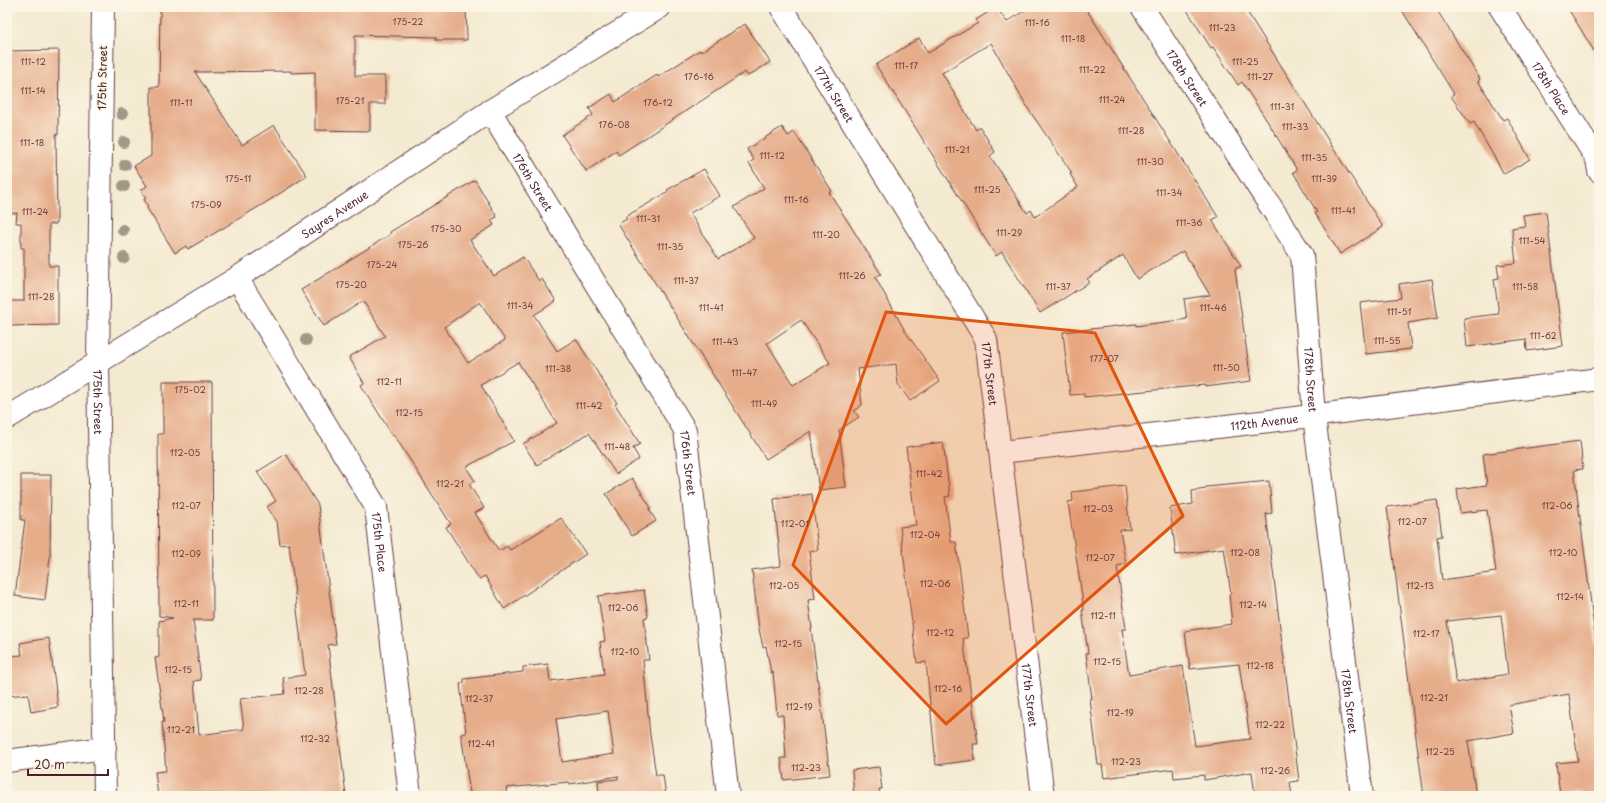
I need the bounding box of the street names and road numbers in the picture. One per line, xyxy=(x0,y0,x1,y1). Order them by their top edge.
street label: 175th Street xyxy=(93,45,111,111)
street label: 178th Street xyxy=(1163,46,1213,110)
street label: 178th Place xyxy=(1528,58,1575,118)
street label: 177th Street xyxy=(811,62,859,126)
street label: 176th Street xyxy=(509,150,558,215)
street label: Sayres Avenue xyxy=(298,185,371,242)
street label: 177th Street xyxy=(978,341,1003,407)
street label: 178th Street xyxy=(1300,346,1322,413)
street label: 175th Street xyxy=(90,369,108,435)
street label: 112th Avenue xyxy=(1229,409,1299,434)
street label: 176th Street xyxy=(677,430,701,497)
street label: 175th Place xyxy=(368,511,392,573)
street label: 177th Street xyxy=(1018,662,1043,728)
street label: 178th Street xyxy=(1338,668,1363,735)

